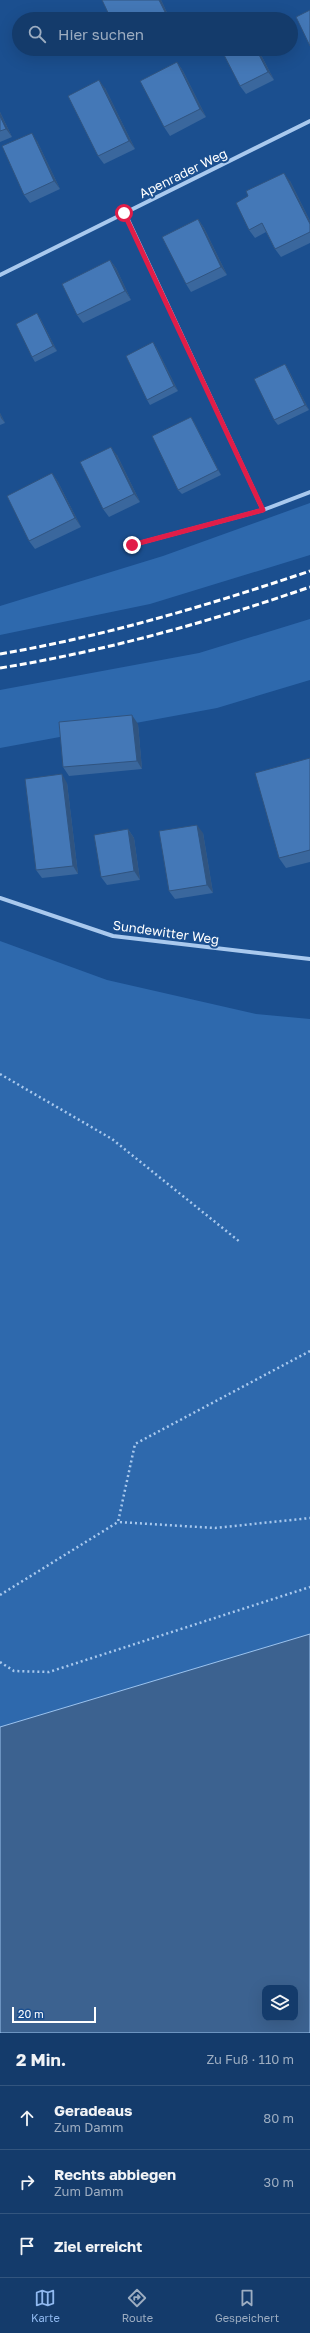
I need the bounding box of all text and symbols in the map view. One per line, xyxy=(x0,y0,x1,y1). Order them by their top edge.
search box xyxy=(12,12,298,56)
icon: search xyxy=(26,23,48,45)
text: Hier suchen xyxy=(58,25,144,43)
street label: Apenrader Weg xyxy=(136,145,230,201)
route start xyxy=(115,204,133,222)
route end xyxy=(123,536,141,554)
street label: Sundewitter Weg xyxy=(112,917,220,947)
map controls xyxy=(262,1985,298,2021)
button: layers xyxy=(262,1985,298,2021)
scale bar xyxy=(12,2005,96,2024)
text: 20 m xyxy=(18,2007,44,2020)
text: 2 Min. xyxy=(16,2049,66,2070)
text: Zu Fuß · 110 m xyxy=(206,2051,294,2067)
text: Geradeaus xyxy=(54,2101,132,2119)
icon: ahead xyxy=(16,2107,38,2129)
text: 80 m xyxy=(263,2110,294,2126)
text: Zum Damm xyxy=(54,2119,124,2135)
text: Rechts abbiegen xyxy=(54,2165,176,2183)
icon: right xyxy=(16,2171,38,2193)
text: 30 m xyxy=(264,2174,294,2190)
text: Zum Damm xyxy=(54,2183,124,2199)
icon: arrive xyxy=(16,2235,38,2257)
text: Ziel erreicht xyxy=(54,2237,142,2255)
tab: Karte xyxy=(31,2287,60,2324)
tab: Route xyxy=(122,2287,153,2324)
tab: Gespeichert xyxy=(215,2287,279,2324)

